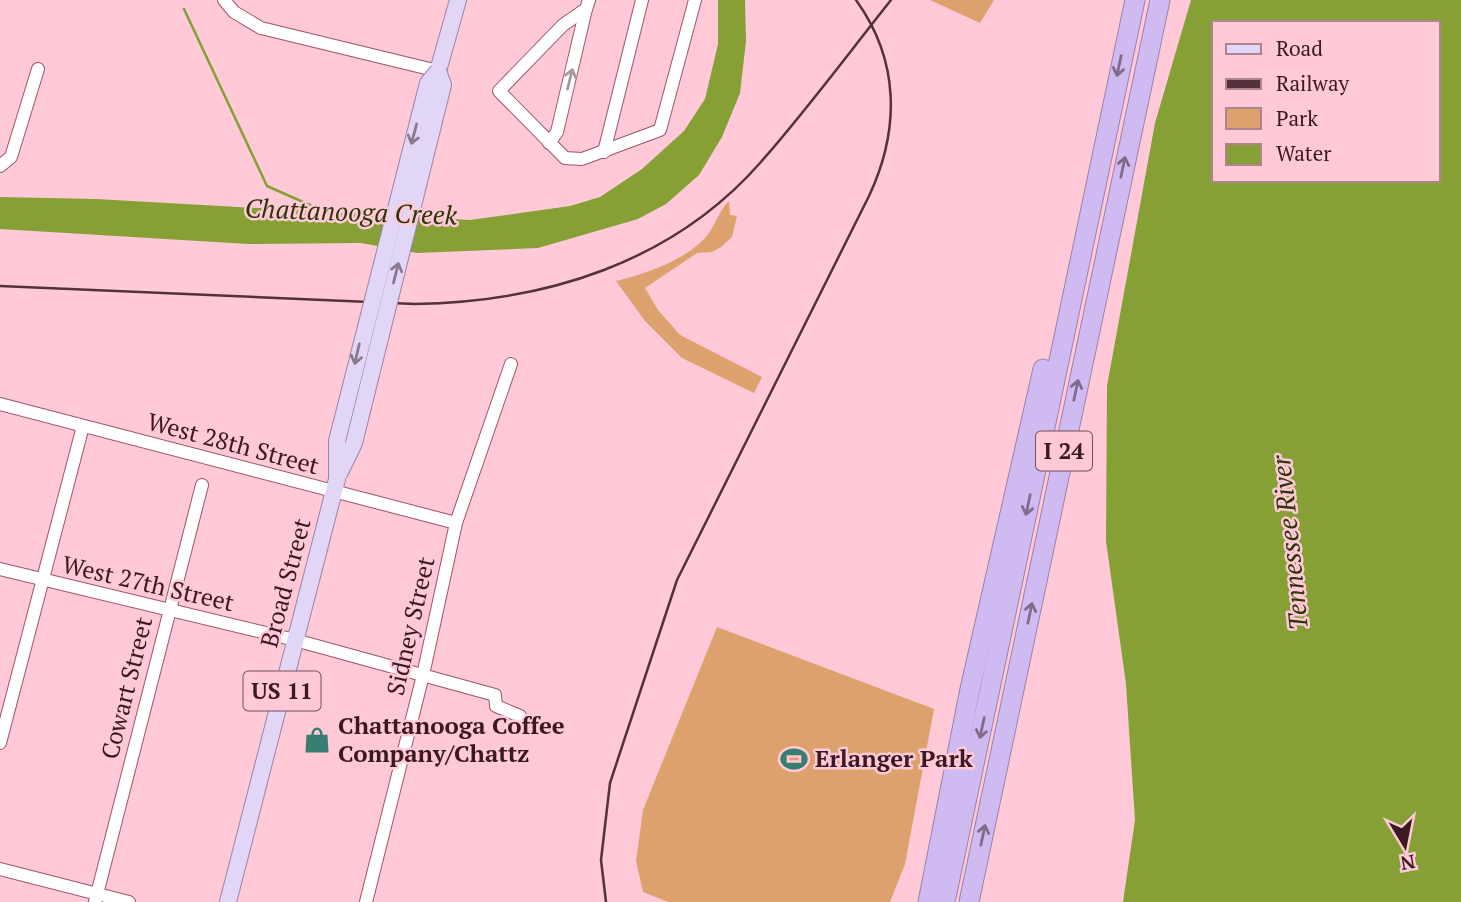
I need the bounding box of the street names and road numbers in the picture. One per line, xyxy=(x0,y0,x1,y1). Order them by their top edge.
street label: West 28th Street xyxy=(144,405,323,481)
road number: I 24 xyxy=(1036,432,1092,471)
street label: Broad Street xyxy=(252,514,318,651)
street label: West 27th Street xyxy=(59,548,237,618)
street label: Sidney Street xyxy=(379,553,442,698)
street label: Cowart Street xyxy=(93,613,159,762)
road number: US 11 xyxy=(244,671,320,710)

